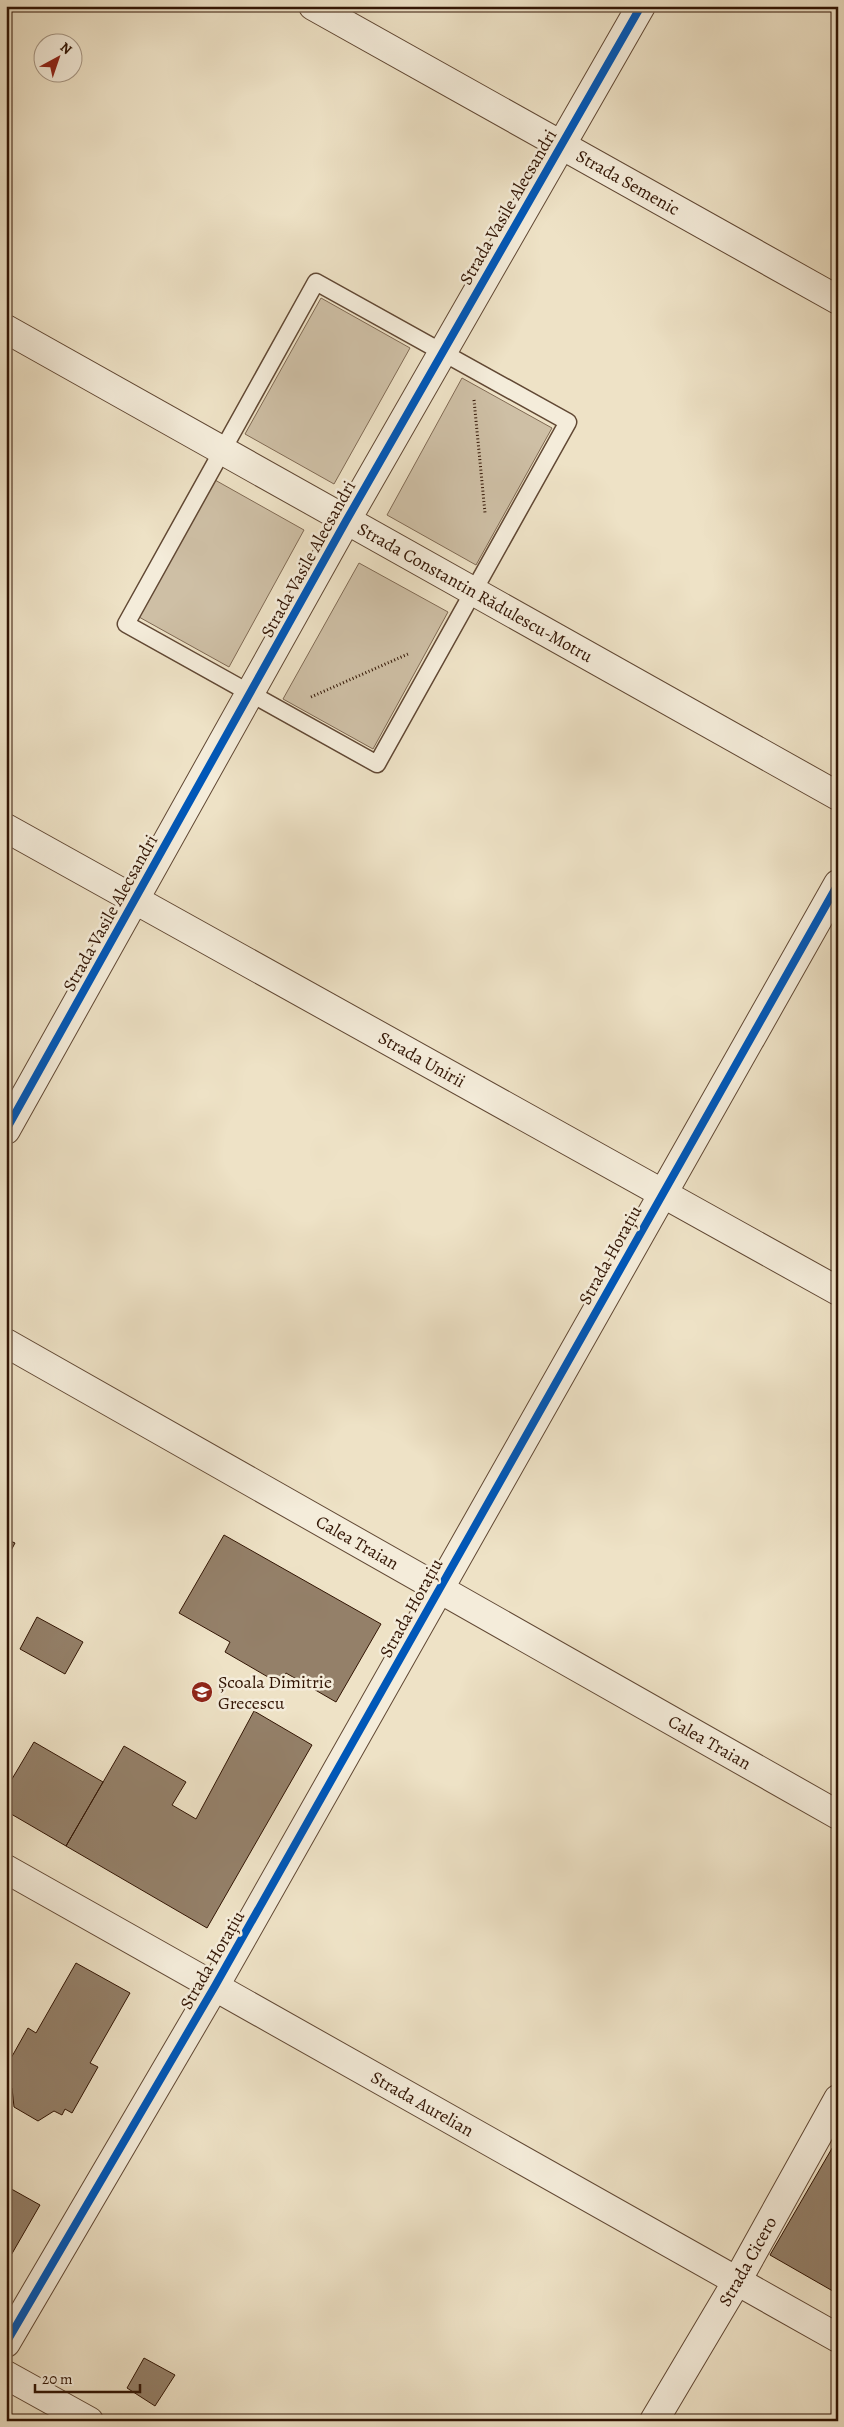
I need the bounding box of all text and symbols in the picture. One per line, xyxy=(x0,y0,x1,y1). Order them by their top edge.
north arrow xyxy=(32,32,82,82)
text: N xyxy=(56,38,76,59)
street label: Strada Vasile Alecsandri xyxy=(454,125,562,289)
street label: Strada Semenic xyxy=(572,144,684,221)
street label: Strada Vasile Alecsandri xyxy=(255,476,361,642)
street label: Strada Constantin Rădulescu-Motru xyxy=(353,517,597,668)
street label: Strada Vasile Alecsandri xyxy=(57,830,163,996)
street label: Strada Unirii xyxy=(374,1026,470,1093)
street label: Strada Horațiu xyxy=(573,1201,647,1309)
street label: Calea Traian xyxy=(312,1509,403,1576)
street label: Strada Horațiu xyxy=(374,1554,448,1662)
place label: Școala Dimitrie Grecescu xyxy=(218,1670,332,1715)
school or university icon: Școala Dimitrie Grecescu xyxy=(190,1680,214,1704)
street label: Calea Traian xyxy=(664,1709,756,1775)
street label: Strada Horațiu xyxy=(174,1906,250,2014)
street label: Strada Aurelian xyxy=(367,2065,478,2142)
street label: Strada Cicero xyxy=(713,2212,782,2311)
scale bar xyxy=(35,2362,140,2394)
text: 20 m xyxy=(42,2369,73,2389)

